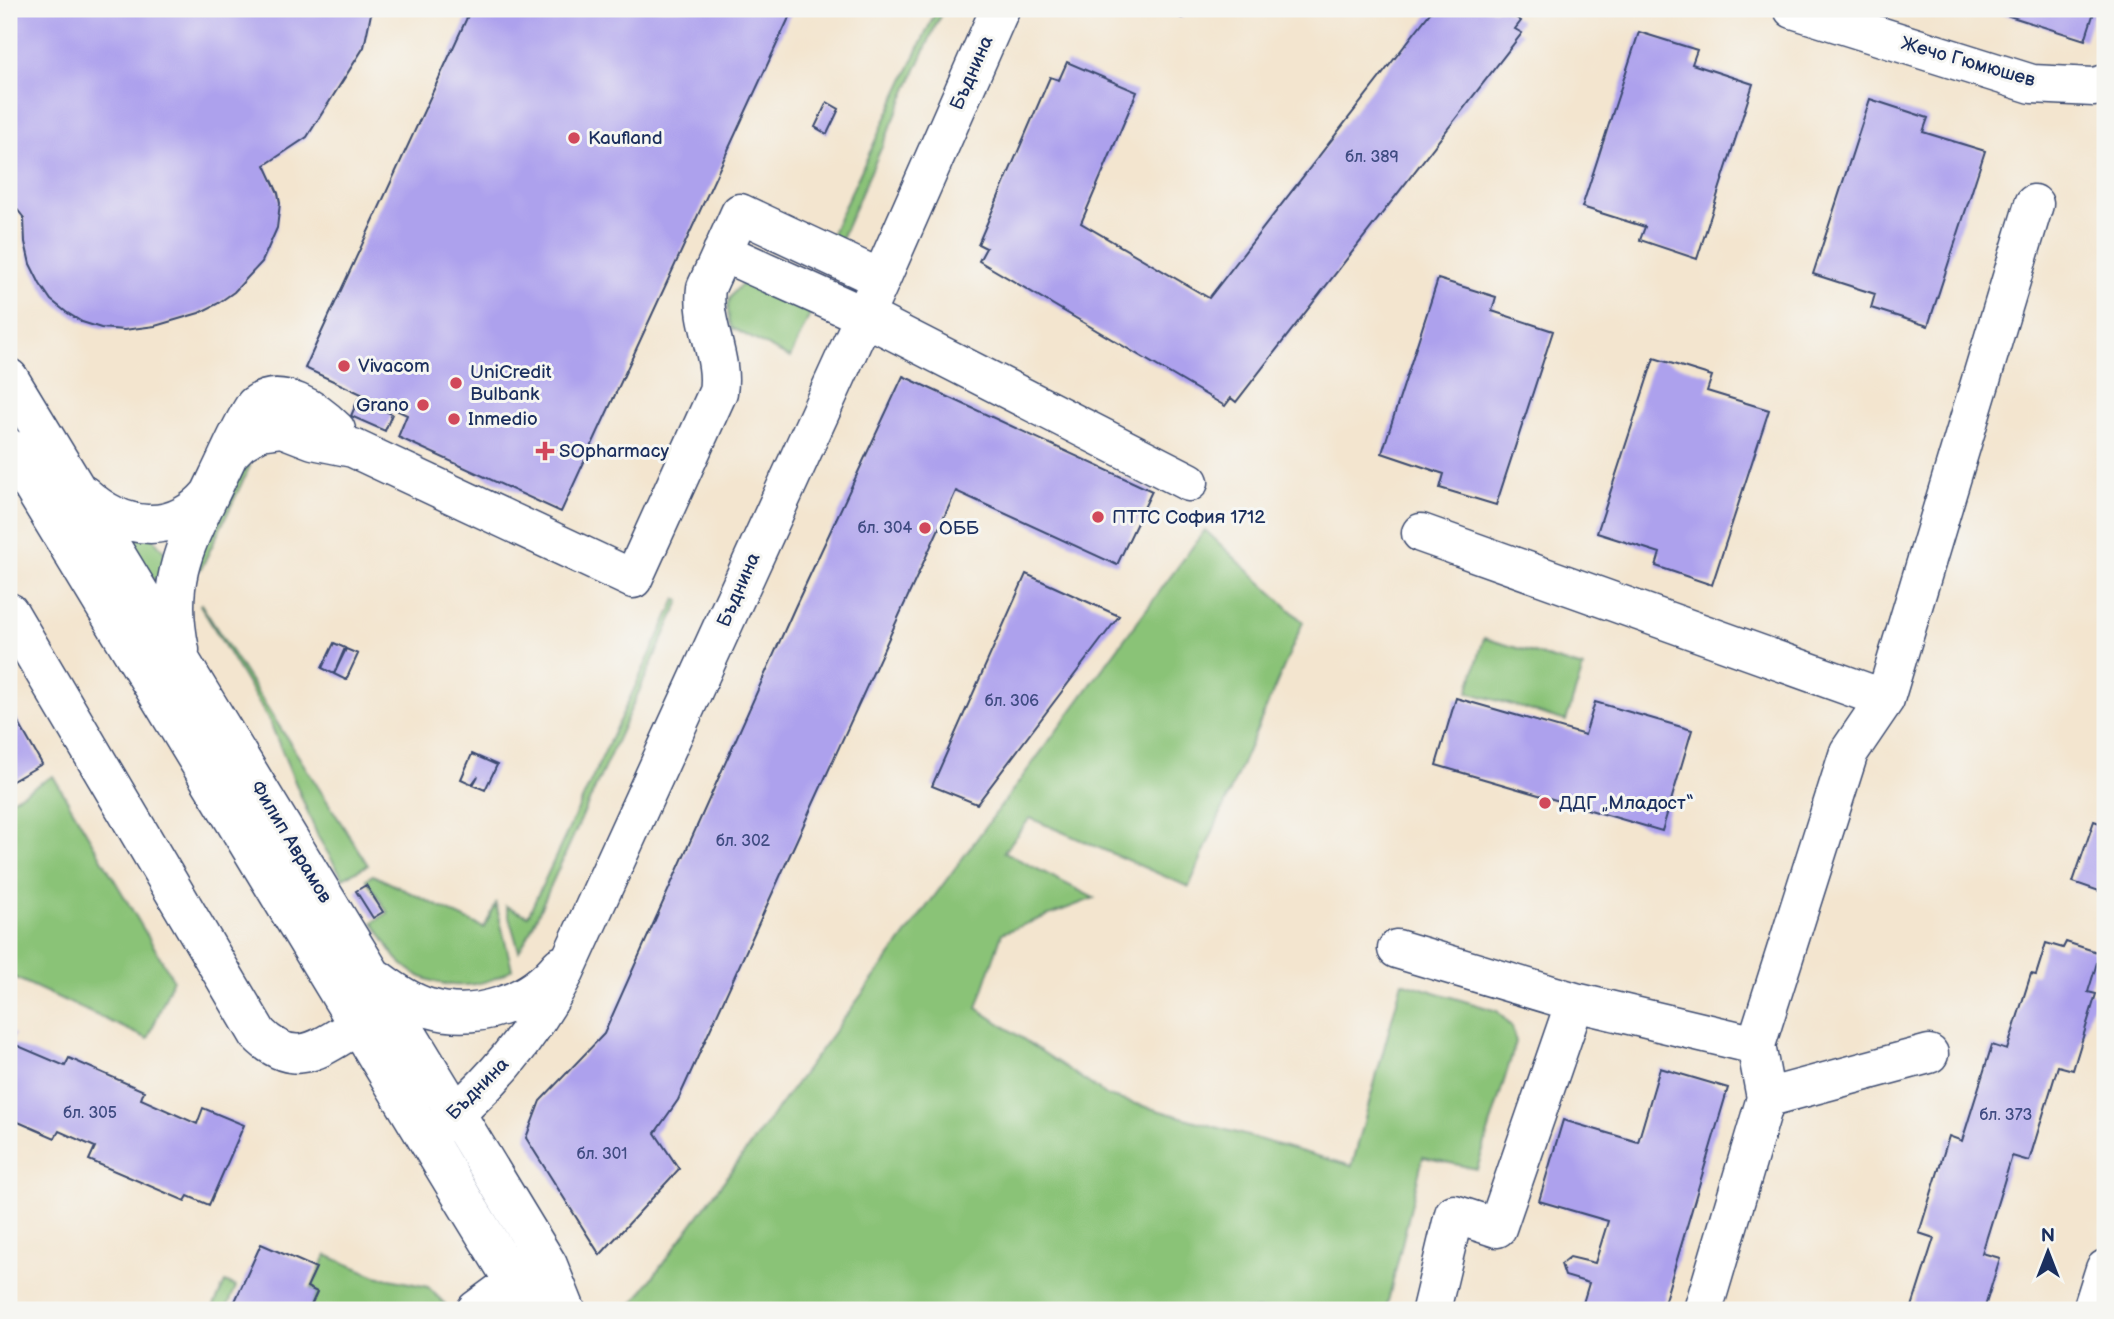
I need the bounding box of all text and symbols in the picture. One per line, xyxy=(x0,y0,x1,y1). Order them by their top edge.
street label: Бъднина xyxy=(945,32,999,114)
street label: Жечо Гюмюшев xyxy=(1898,32,2038,92)
place label: Kaufland xyxy=(588,127,663,150)
marker: Kaufland xyxy=(566,130,582,146)
house number: бл. 389 xyxy=(1345,148,1399,167)
place label: Vivacom xyxy=(358,355,430,378)
marker: Vivacom xyxy=(336,358,352,374)
place label: UniCredit Bulbank xyxy=(470,361,552,406)
marker: UniCredit Bulbank xyxy=(448,375,464,391)
place label: Grano xyxy=(356,394,409,417)
marker: Grano xyxy=(415,397,431,413)
place label: Inmedio xyxy=(468,408,538,431)
marker: Inmedio xyxy=(446,411,462,427)
place label: SOpharmacy xyxy=(559,440,670,463)
marker: SOpharmacy xyxy=(537,443,553,459)
place label: ПТТС София 1712 xyxy=(1112,506,1266,529)
marker: ПТТС София 1712 xyxy=(1090,509,1106,525)
place label: ОББ xyxy=(939,517,980,540)
house number: бл. 304 xyxy=(858,519,912,538)
marker: ОББ xyxy=(917,520,933,536)
street label: Бъднина xyxy=(712,549,766,631)
house number: бл. 306 xyxy=(985,692,1039,711)
street label: Филип Аврамов xyxy=(245,777,337,907)
place label: ДДГ „Младост“ xyxy=(1559,792,1694,815)
marker: ДДГ „Младост“ xyxy=(1537,795,1553,811)
house number: бл. 302 xyxy=(716,832,771,851)
street label: Бъднина xyxy=(442,1053,514,1125)
house number: бл. 305 xyxy=(63,1104,117,1123)
house number: бл. 373 xyxy=(1980,1106,2033,1125)
house number: бл. 301 xyxy=(577,1145,627,1164)
north arrow xyxy=(2012,1218,2082,1288)
text: N xyxy=(2041,1225,2055,1248)

